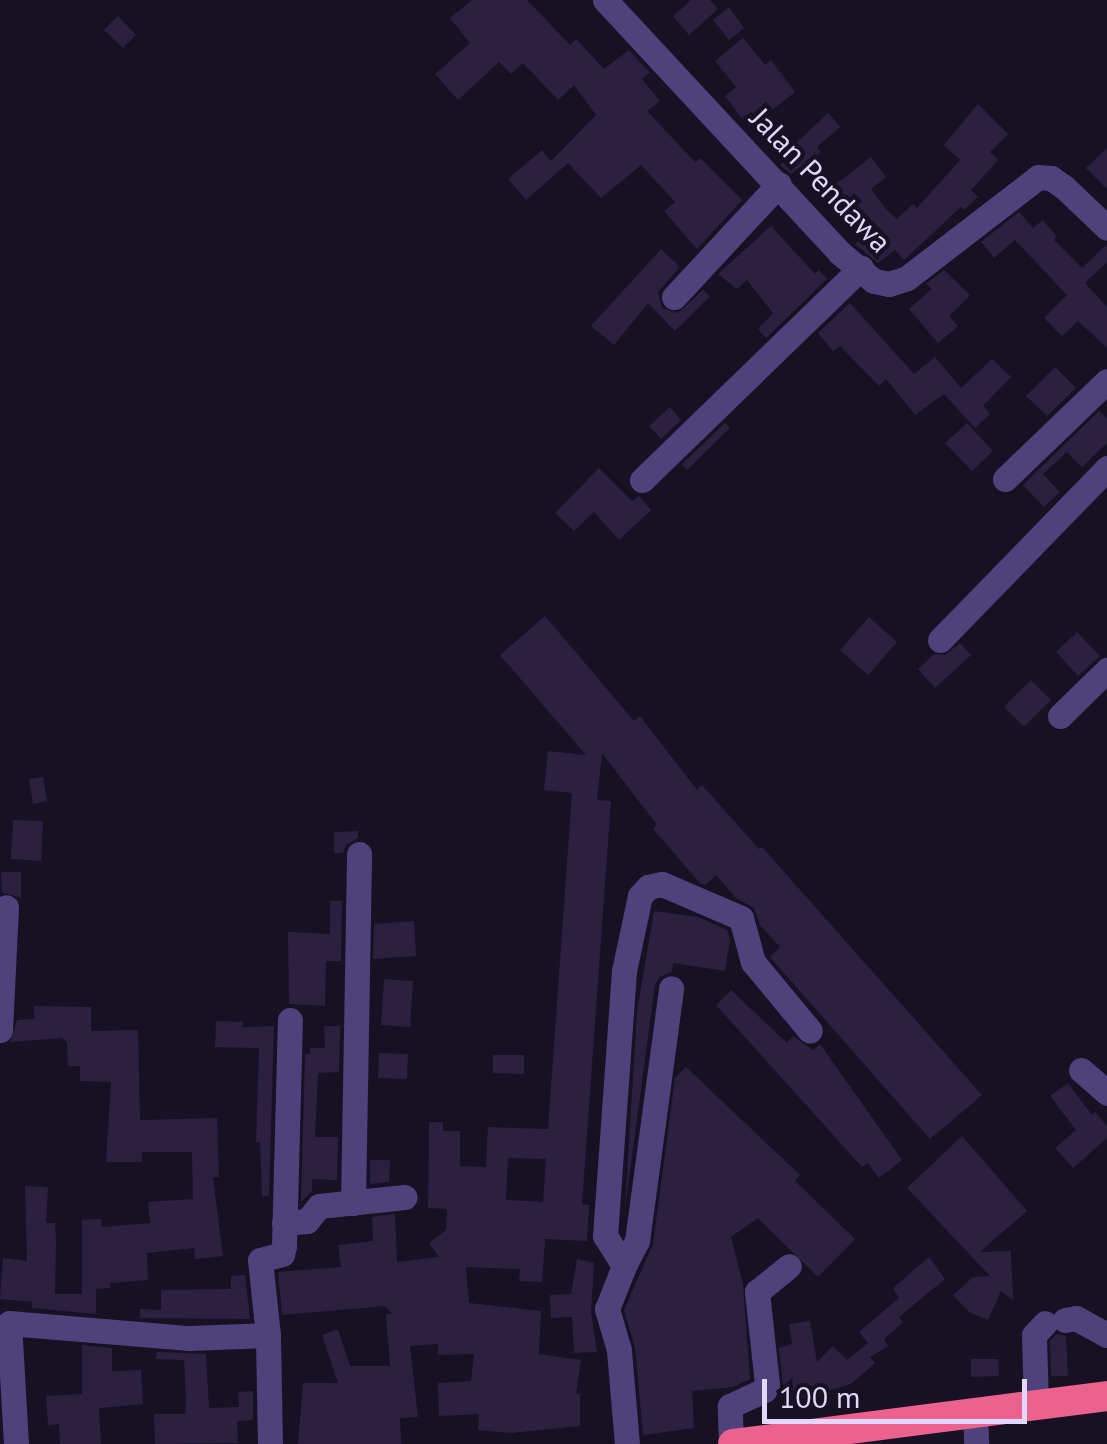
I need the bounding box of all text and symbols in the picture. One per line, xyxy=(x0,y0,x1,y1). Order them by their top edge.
street label: Jalan Pendawa xyxy=(743,100,899,260)
scale bar xyxy=(767,1359,1032,1421)
text: 100 m xyxy=(779,1377,860,1416)

